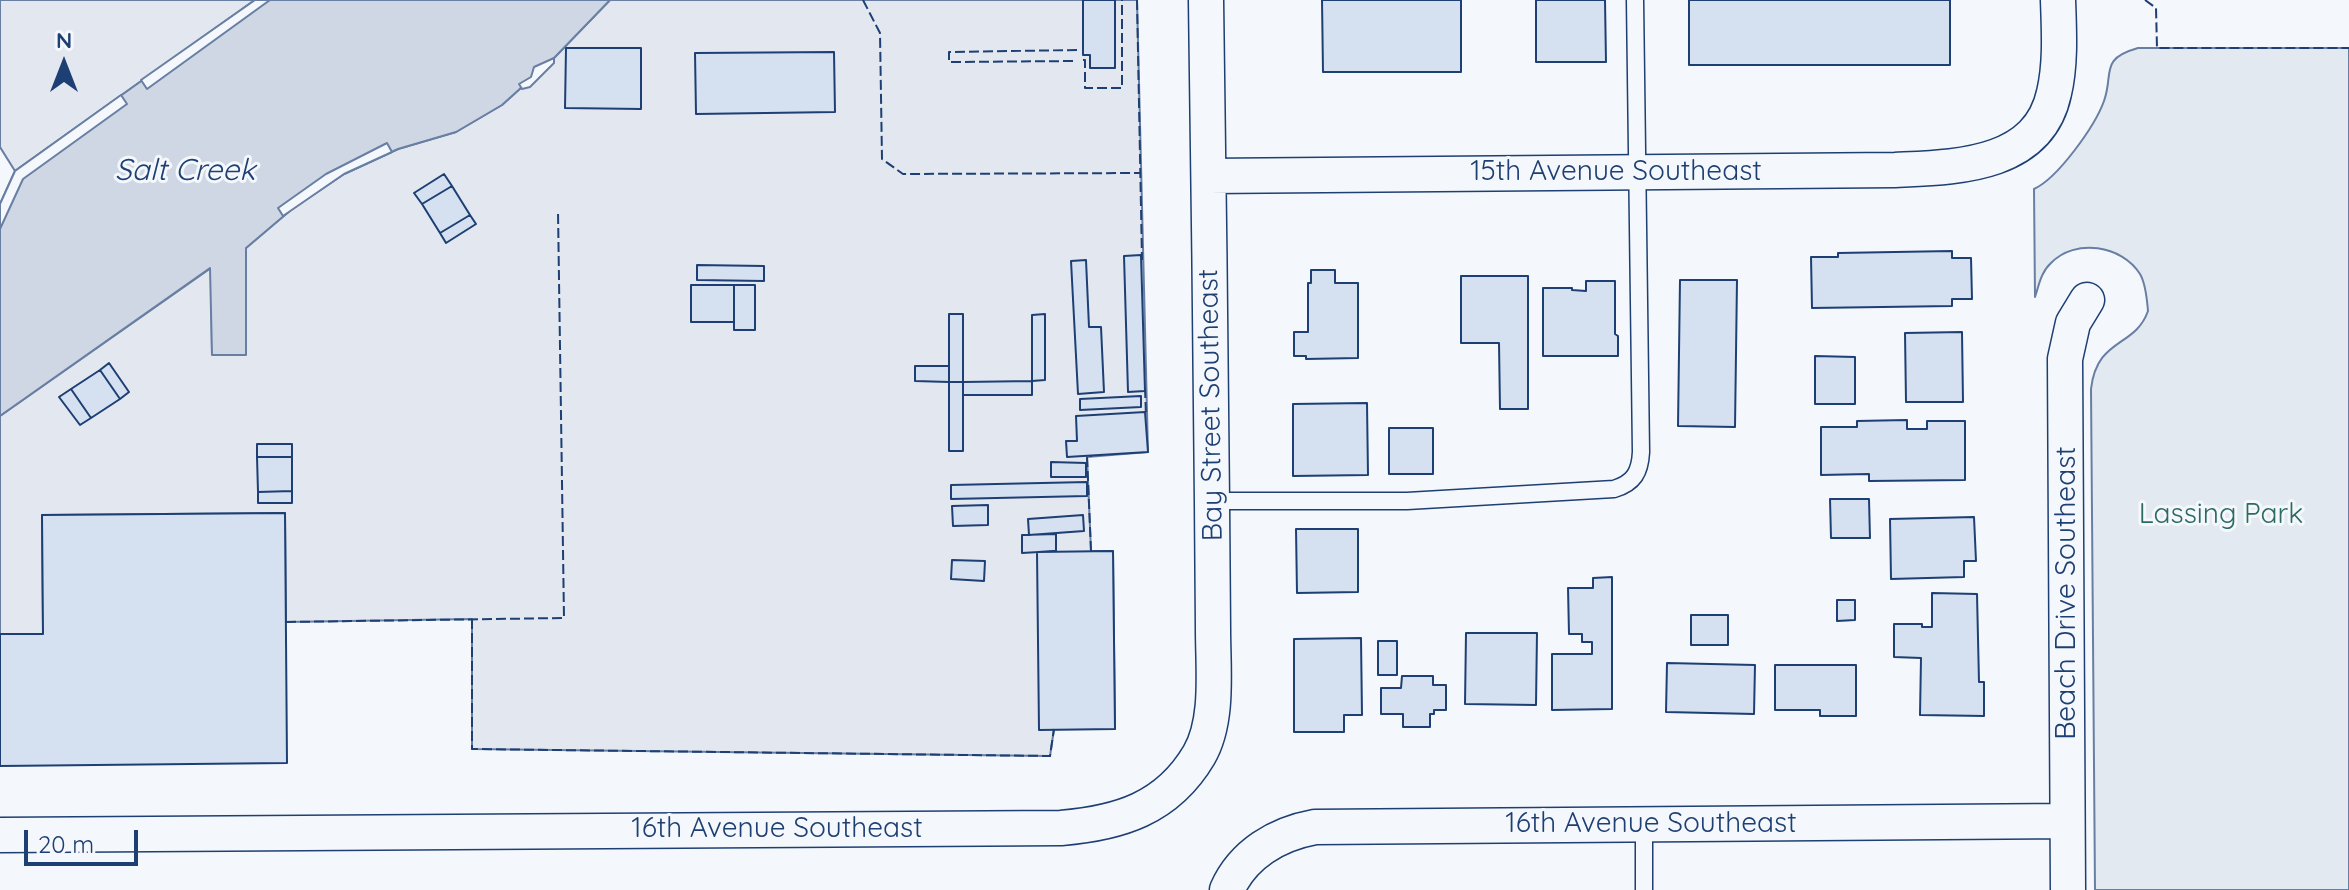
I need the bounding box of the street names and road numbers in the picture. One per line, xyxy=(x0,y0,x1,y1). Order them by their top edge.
street label: 15th Avenue Southeast xyxy=(1470,155,1762,189)
street label: Bay Street Southeast xyxy=(1192,269,1230,541)
street label: Beach Drive Southeast xyxy=(2050,446,2084,740)
street label: 16th Avenue Southeast xyxy=(1505,807,1797,841)
street label: 16th Avenue Southeast xyxy=(631,812,923,846)

